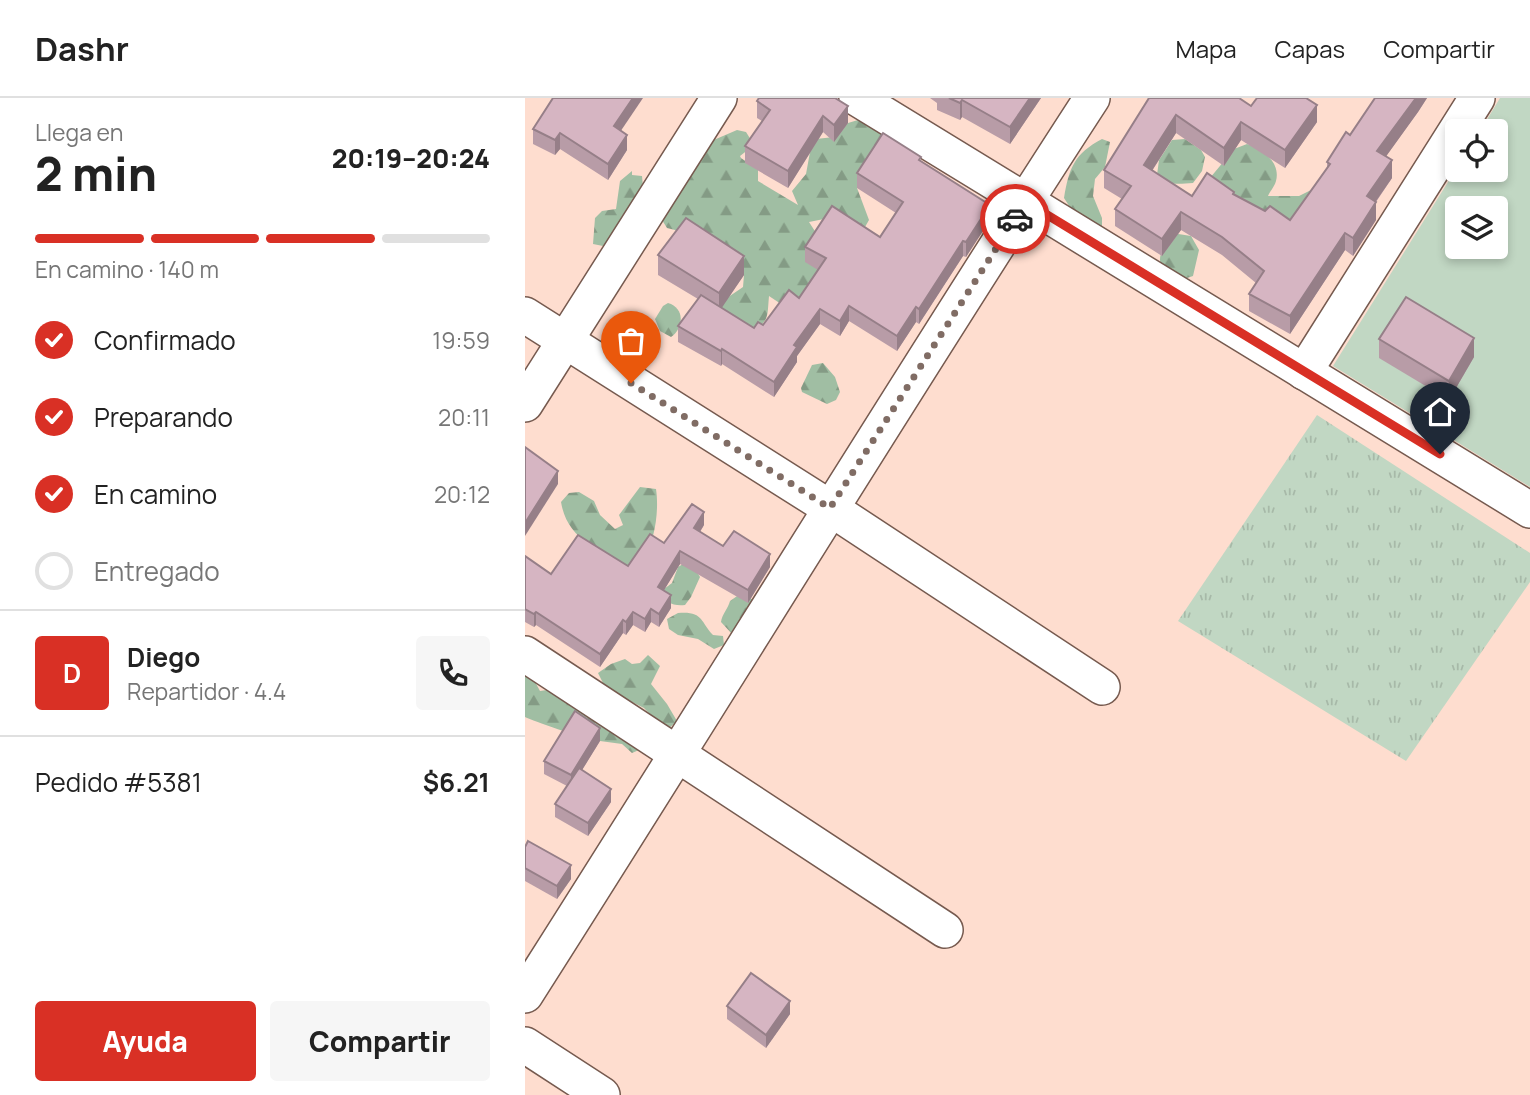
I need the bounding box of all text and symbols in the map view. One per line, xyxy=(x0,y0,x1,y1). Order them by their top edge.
text: Dashr xyxy=(35,26,129,71)
text: Mapa xyxy=(1176,32,1237,65)
text: Capas xyxy=(1275,32,1345,65)
text: Compartir xyxy=(1383,32,1495,65)
text: Llega en xyxy=(35,116,123,148)
map controls xyxy=(1445,119,1508,259)
button: locate xyxy=(1445,119,1508,182)
text: 20:19–20:24 xyxy=(332,140,490,176)
text: 2 min xyxy=(35,142,157,205)
courier xyxy=(980,184,1050,254)
button: layers xyxy=(1445,196,1508,259)
icon: car xyxy=(996,200,1034,238)
text: En camino · 140 m xyxy=(35,253,219,285)
pin xyxy=(601,311,661,383)
icon: check xyxy=(35,321,73,359)
text: Confirmado xyxy=(94,322,236,358)
icon: bag xyxy=(612,322,650,360)
text: 19:59 xyxy=(432,324,490,356)
pin xyxy=(1410,382,1470,454)
icon: home xyxy=(1421,393,1459,431)
icon: check xyxy=(35,398,73,436)
text: Preparando xyxy=(94,399,233,435)
text: 20:11 xyxy=(438,401,490,433)
icon: check xyxy=(35,475,73,513)
text: En camino xyxy=(94,476,217,512)
text: 20:12 xyxy=(434,478,490,510)
text: Entregado xyxy=(94,553,220,589)
button: phone xyxy=(416,636,490,710)
text: Diego xyxy=(127,639,200,675)
text: D xyxy=(63,655,81,691)
text: Repartidor · 4.4 xyxy=(127,675,286,707)
text: Pedido #5381 xyxy=(35,764,202,800)
text: $6.21 xyxy=(423,764,490,800)
button: Ayuda xyxy=(35,1001,256,1081)
button: Compartir xyxy=(270,1001,490,1081)

